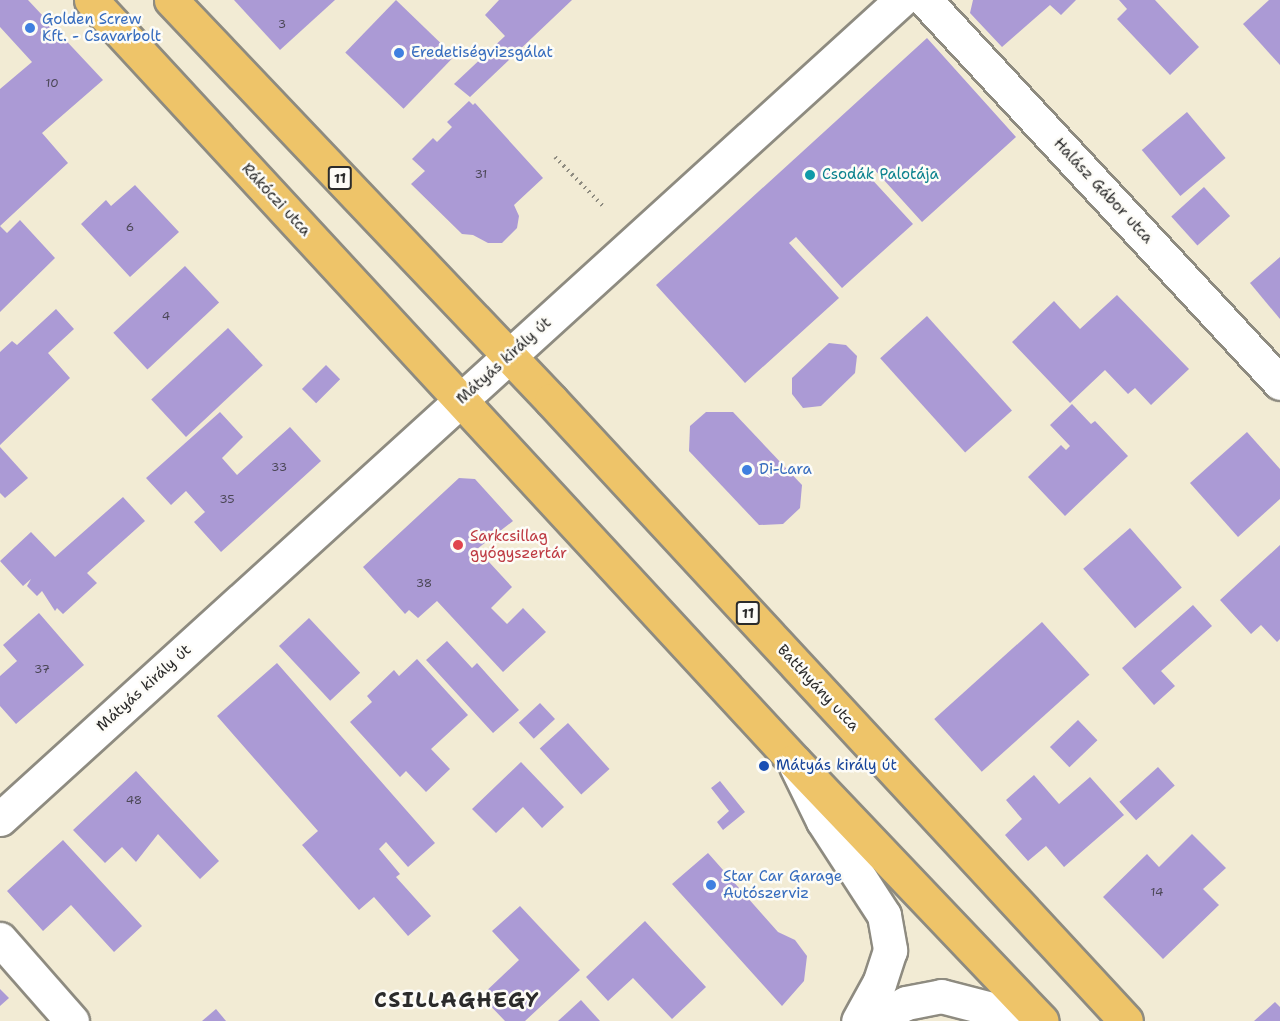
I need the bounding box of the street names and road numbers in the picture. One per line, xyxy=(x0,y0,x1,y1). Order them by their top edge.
street label: Halász Gábor utca xyxy=(1050,135,1156,247)
street label: Rákóczi utca xyxy=(238,160,314,240)
road number: 11 xyxy=(326,167,354,189)
street label: Mátyás király út xyxy=(453,314,555,408)
road number: 11 xyxy=(734,602,762,624)
street label: Mátyás király út xyxy=(93,641,195,735)
street label: Batthyány utca xyxy=(773,641,863,735)

